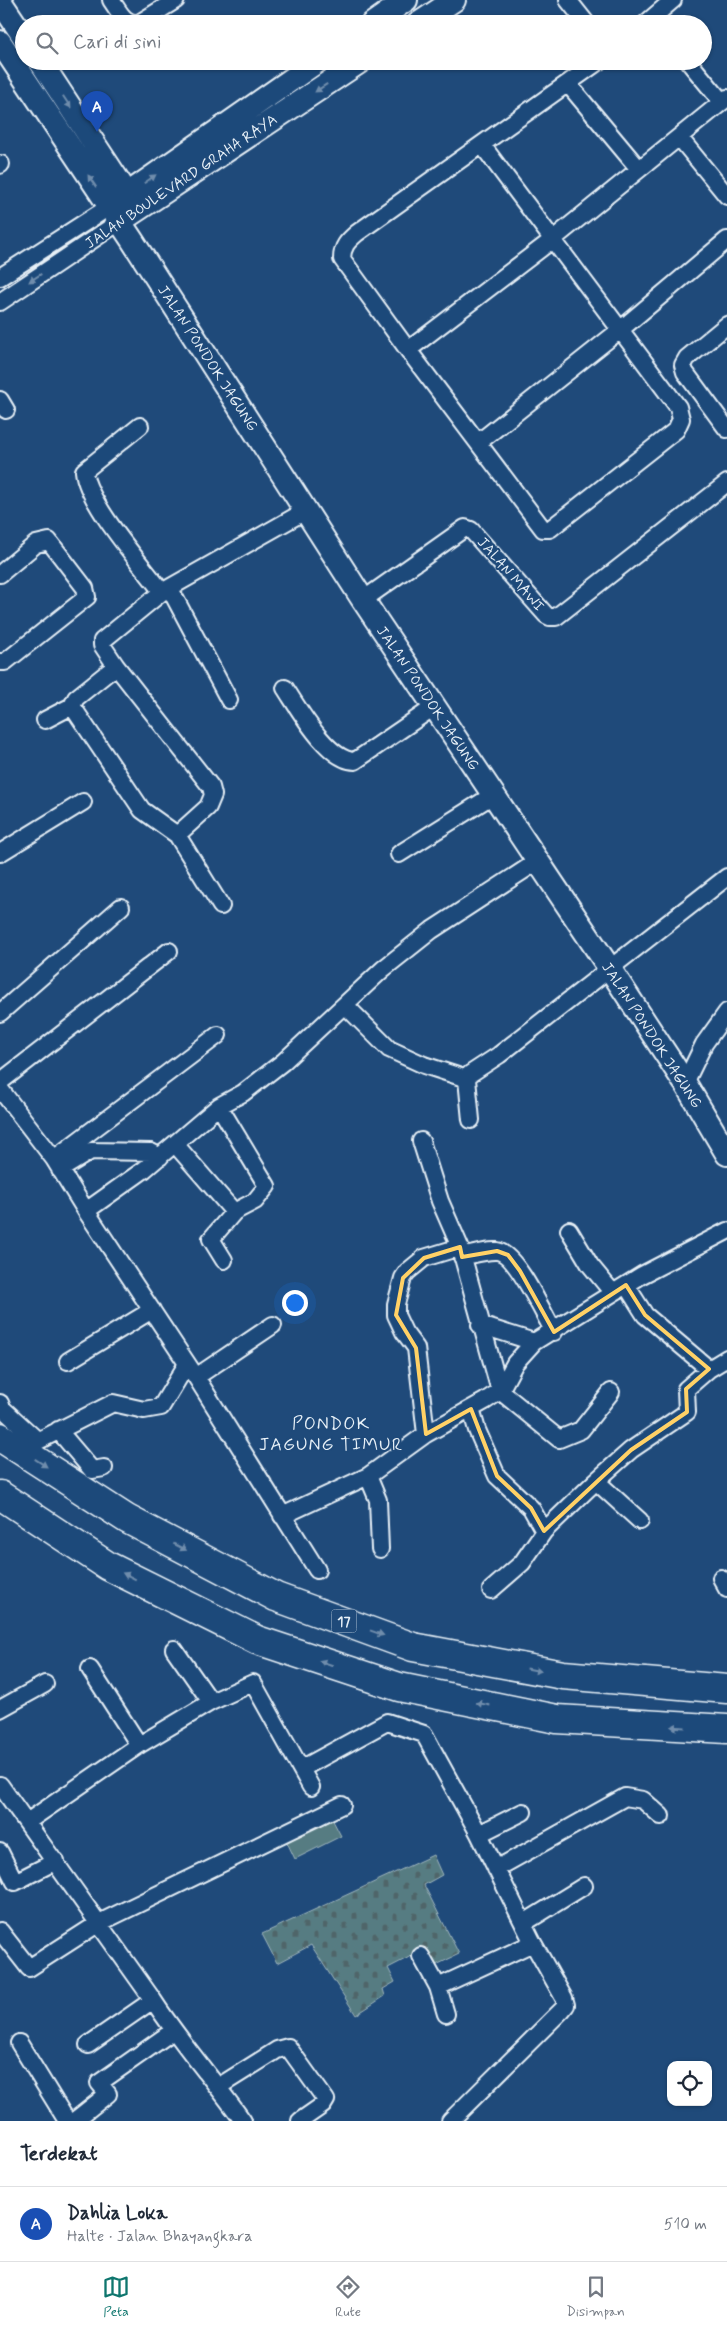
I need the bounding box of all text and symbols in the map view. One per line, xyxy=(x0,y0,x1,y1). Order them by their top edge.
search box xyxy=(15,15,712,70)
icon: search xyxy=(33,29,61,57)
text: Cari di sini xyxy=(73,30,161,55)
one-way arrow xyxy=(314,83,327,93)
pin: A xyxy=(81,91,113,132)
one-way arrow xyxy=(62,95,71,109)
street label: JALAN BOULEVARD GRAHA RAYA xyxy=(82,110,282,254)
one-way arrow xyxy=(143,174,156,184)
one-way arrow xyxy=(87,175,97,188)
one-way arrow xyxy=(29,274,42,283)
street label: JALAN PONDOK JAGUNG xyxy=(152,282,262,435)
street label: JALAN MAWI xyxy=(472,533,548,616)
street label: JALAN PONDOK JAGUNG xyxy=(371,622,483,775)
street label: JALAN PONDOK JAGUNG xyxy=(596,959,706,1112)
your location xyxy=(282,1290,308,1316)
district label: PONDOK JAGUNG TIMUR xyxy=(259,1412,403,1457)
one-way arrow xyxy=(34,1459,47,1468)
one-way arrow xyxy=(173,1543,187,1551)
one-way arrow xyxy=(122,1572,136,1580)
road number: 17 xyxy=(332,1610,356,1632)
one-way arrow xyxy=(369,1630,384,1637)
one-way arrow xyxy=(318,1659,333,1666)
one-way arrow xyxy=(527,1666,542,1674)
one-way arrow xyxy=(475,1700,490,1708)
one-way arrow xyxy=(670,1722,686,1730)
map controls xyxy=(667,2061,712,2106)
button: locate xyxy=(667,2061,712,2106)
text: Terdekat xyxy=(20,2140,98,2168)
text: Dahlia Loka xyxy=(67,2201,167,2226)
text: A xyxy=(31,2214,41,2235)
text: 510 m xyxy=(664,2214,707,2235)
text: Halte · Jalan Bhayangkara xyxy=(67,2226,253,2247)
tab: Peta xyxy=(102,2273,130,2321)
tab: Rute xyxy=(334,2273,362,2321)
tab: Disimpan xyxy=(566,2273,625,2321)

